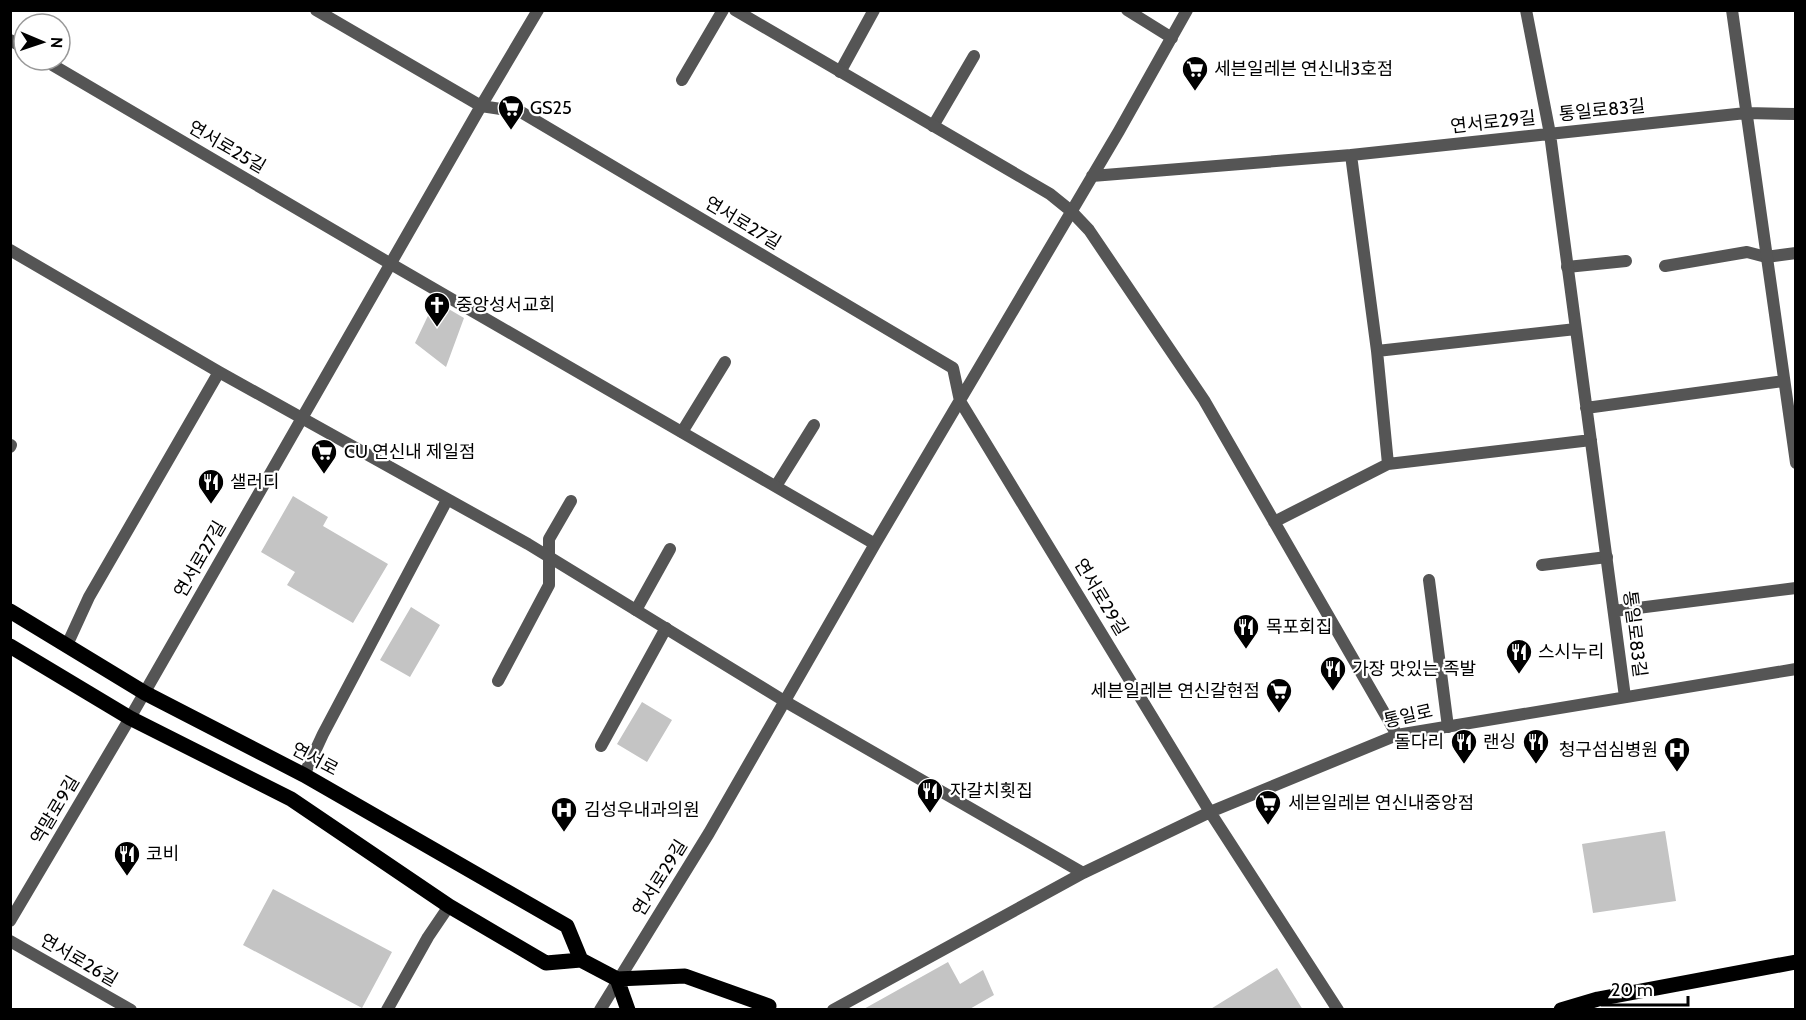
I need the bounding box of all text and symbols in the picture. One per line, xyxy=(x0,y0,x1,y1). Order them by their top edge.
north arrow xyxy=(12,12,72,72)
text: N xyxy=(47,37,66,48)
supermarket icon: 세븐일레븐 연신내3호점 xyxy=(1180,54,1210,92)
place label: 세븐일레븐 연신내3호점 xyxy=(1214,58,1393,80)
supermarket icon: GS25 xyxy=(496,93,526,131)
street label: 통일로83길 xyxy=(1558,95,1646,125)
place label: GS25 xyxy=(530,97,572,119)
street label: 연서로29길 xyxy=(1449,107,1537,137)
street label: 연서로25길 xyxy=(185,116,269,178)
street label: 연서로27길 xyxy=(701,192,785,254)
church icon: 중앙성서교회 xyxy=(422,290,452,328)
place label: 중앙성서교회 xyxy=(456,294,555,316)
supermarket icon: CU 연신내 제일점 xyxy=(309,437,339,475)
place label: CU 연신내 제일점 xyxy=(344,441,476,463)
restaurant icon: 샐러디 xyxy=(196,467,226,505)
place label: 샐러디 xyxy=(230,471,280,493)
street label: 연서로27길 xyxy=(169,517,231,601)
street label: 연서로29길 xyxy=(1069,555,1133,639)
street label: 통일로83길 xyxy=(1619,590,1651,678)
restaurant icon: 목포회집 xyxy=(1231,612,1261,650)
place label: 목포회집 xyxy=(1266,616,1332,638)
restaurant icon: 스시누리 xyxy=(1504,637,1534,675)
place label: 스시누리 xyxy=(1538,641,1604,663)
restaurant icon: 가장 맛있는 족발 xyxy=(1318,654,1348,692)
place label: 가장 맛있는 족발 xyxy=(1352,658,1476,680)
supermarket icon: 세븐일레븐 연신갈현점 xyxy=(1264,676,1294,714)
place label: 세븐일레븐 연신갈현점 xyxy=(1090,680,1260,702)
street label: 통일로 xyxy=(1381,700,1435,732)
restaurant icon: 돌다리 xyxy=(1449,727,1479,765)
restaurant icon: 랜싱 xyxy=(1521,727,1551,765)
place label: 돌다리 xyxy=(1394,731,1444,753)
place label: 랜싱 xyxy=(1483,731,1516,753)
hospital icon: 청구섬심병원 xyxy=(1662,735,1692,773)
street label: 연서로 xyxy=(288,738,342,780)
place label: 청구섬심병원 xyxy=(1559,739,1658,761)
street label: 역말로9길 xyxy=(26,772,84,848)
restaurant icon: 자갈치횟집 xyxy=(915,776,945,814)
place label: 자갈치횟집 xyxy=(950,780,1033,802)
supermarket icon: 세븐일레븐 연신내중앙점 xyxy=(1253,788,1283,826)
place label: 세븐일레븐 연신내중앙점 xyxy=(1288,792,1474,814)
hospital icon: 김성우내과의원 xyxy=(549,795,579,833)
place label: 김성우내과의원 xyxy=(584,799,700,821)
street label: 연서로29길 xyxy=(628,836,692,920)
restaurant icon: 코비 xyxy=(112,839,142,877)
place label: 코비 xyxy=(146,843,179,865)
street label: 연서로26길 xyxy=(36,929,122,991)
scale bar xyxy=(1602,969,1688,1007)
text: 20 m xyxy=(1611,979,1653,1001)

